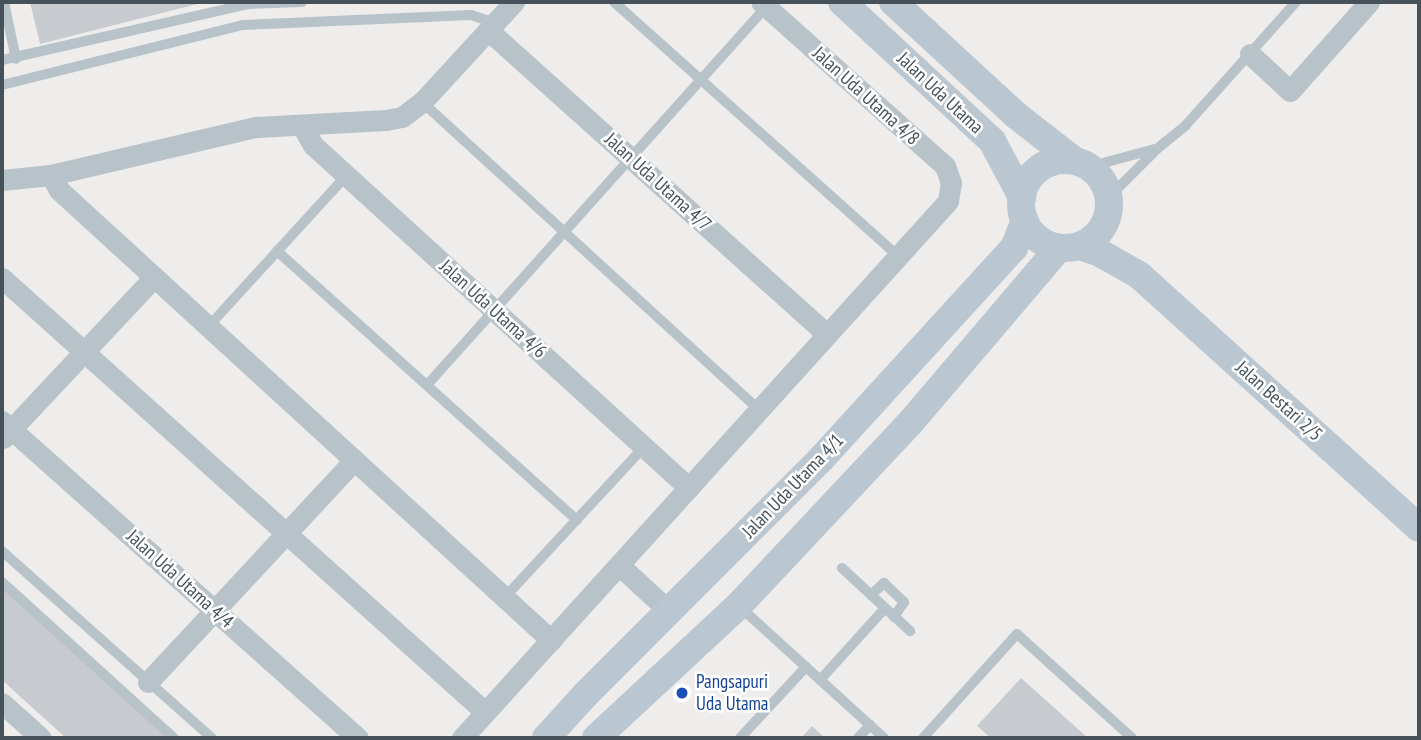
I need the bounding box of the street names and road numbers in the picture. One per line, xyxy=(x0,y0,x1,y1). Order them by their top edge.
street label: Jalan Uda Utama 4/8 xyxy=(808,42,924,150)
street label: Jalan Uda Utama xyxy=(892,47,988,139)
street label: Jalan Uda Utama 4/7 xyxy=(600,128,716,236)
street label: Jalan Uda Utama 4/6 xyxy=(435,255,551,363)
street label: Jalan Bestari 2/5 xyxy=(1231,356,1327,446)
street label: Jalan Uda Utama 4/1 xyxy=(738,429,848,543)
street label: Jalan Uda Utama 4/4 xyxy=(122,525,238,633)

